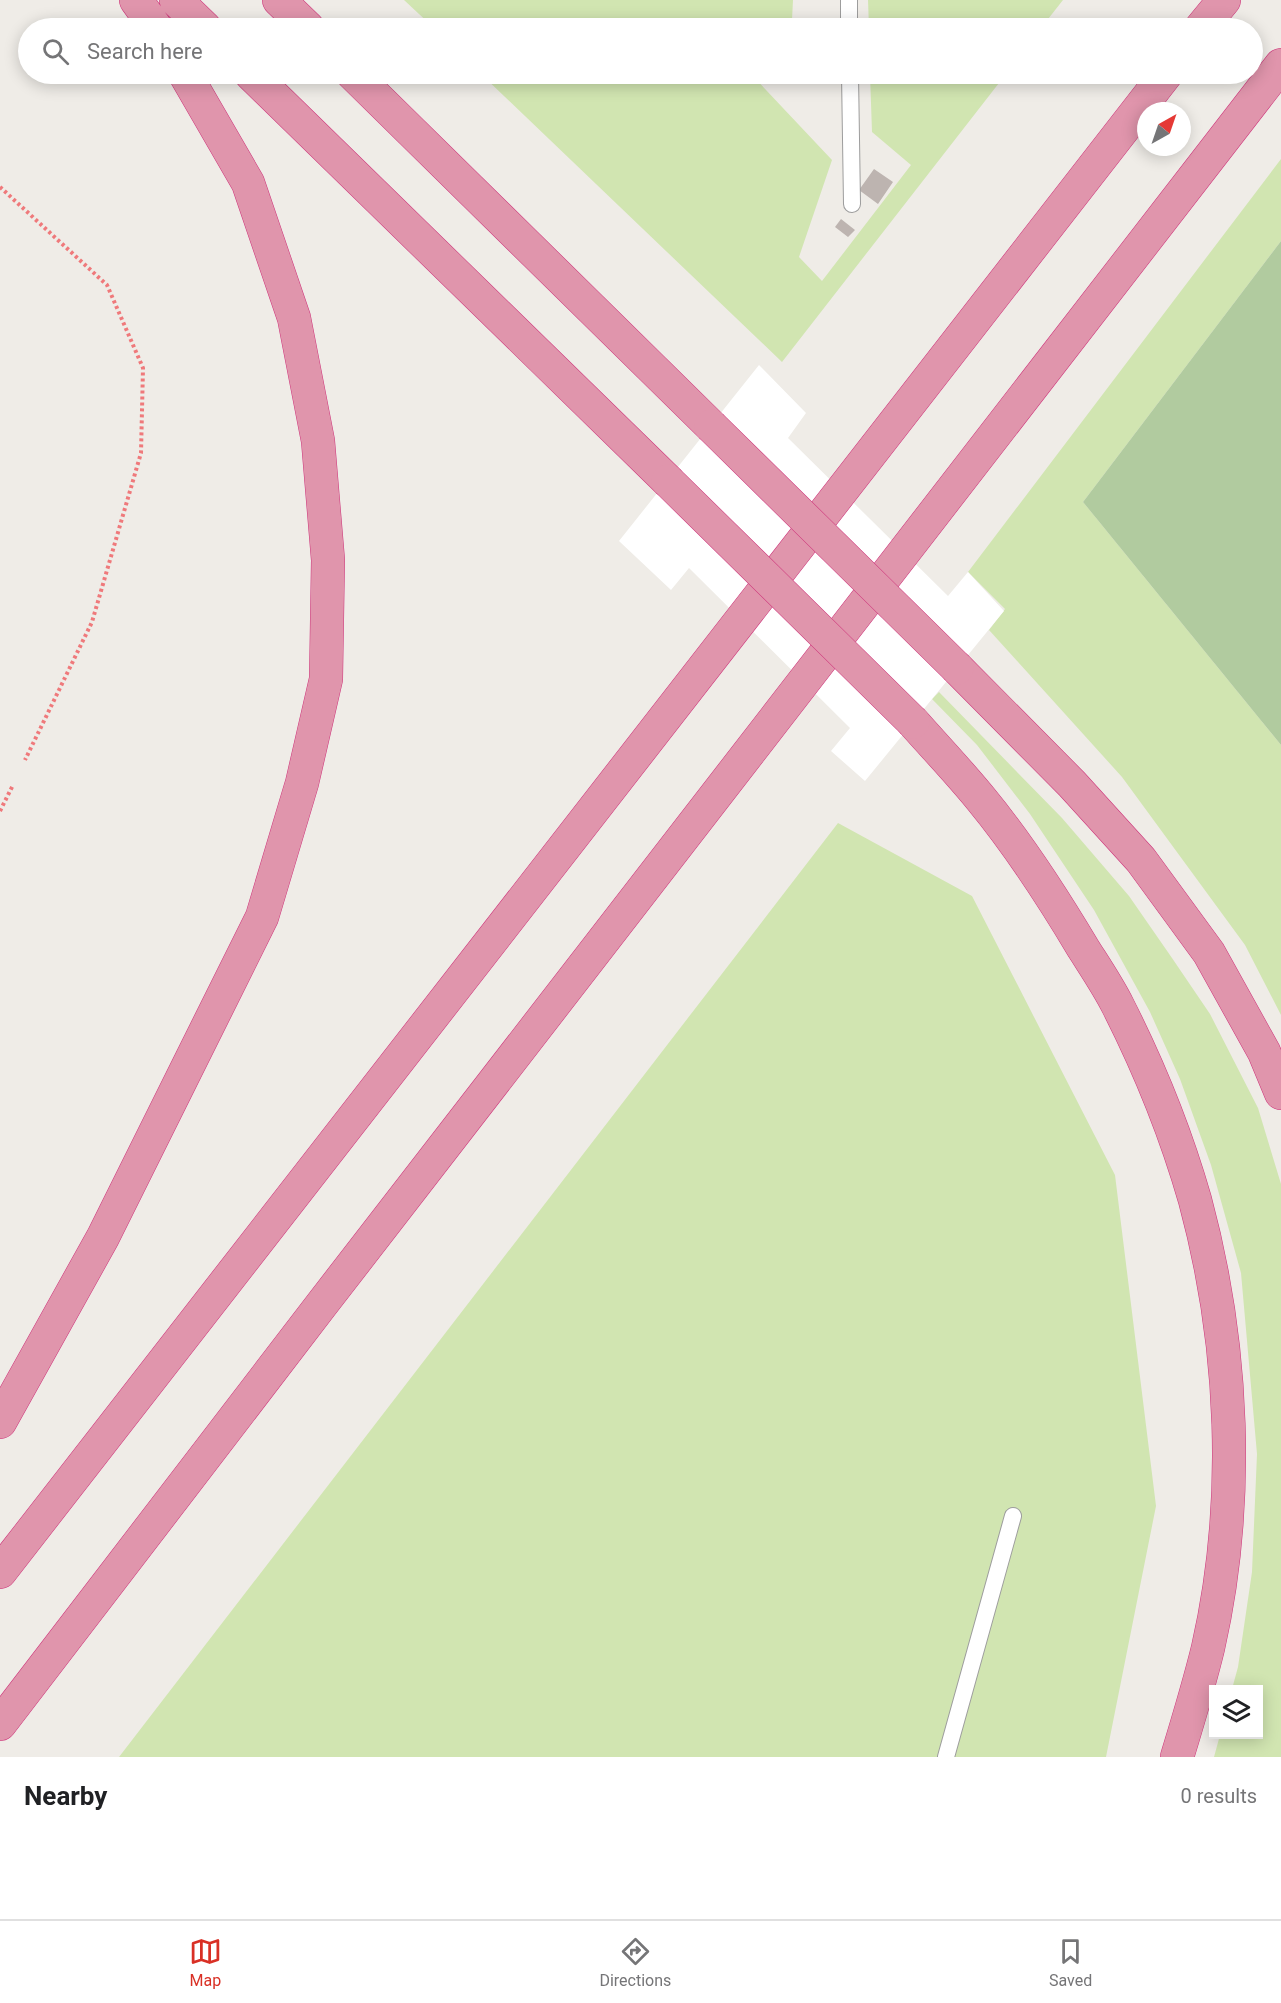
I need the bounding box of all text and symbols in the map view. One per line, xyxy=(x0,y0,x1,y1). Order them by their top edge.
search box xyxy=(18,18,1263,84)
icon: search xyxy=(39,35,72,68)
text: Search here xyxy=(87,39,203,64)
north arrow xyxy=(1137,102,1191,156)
map controls xyxy=(1209,1685,1263,1739)
button: layers xyxy=(1209,1685,1263,1739)
text: Nearby xyxy=(24,1781,107,1811)
text: 0 results xyxy=(1181,1784,1257,1808)
tab: Map xyxy=(189,1935,222,1990)
tab: Directions xyxy=(599,1935,671,1990)
tab: Saved xyxy=(1049,1935,1092,1990)

